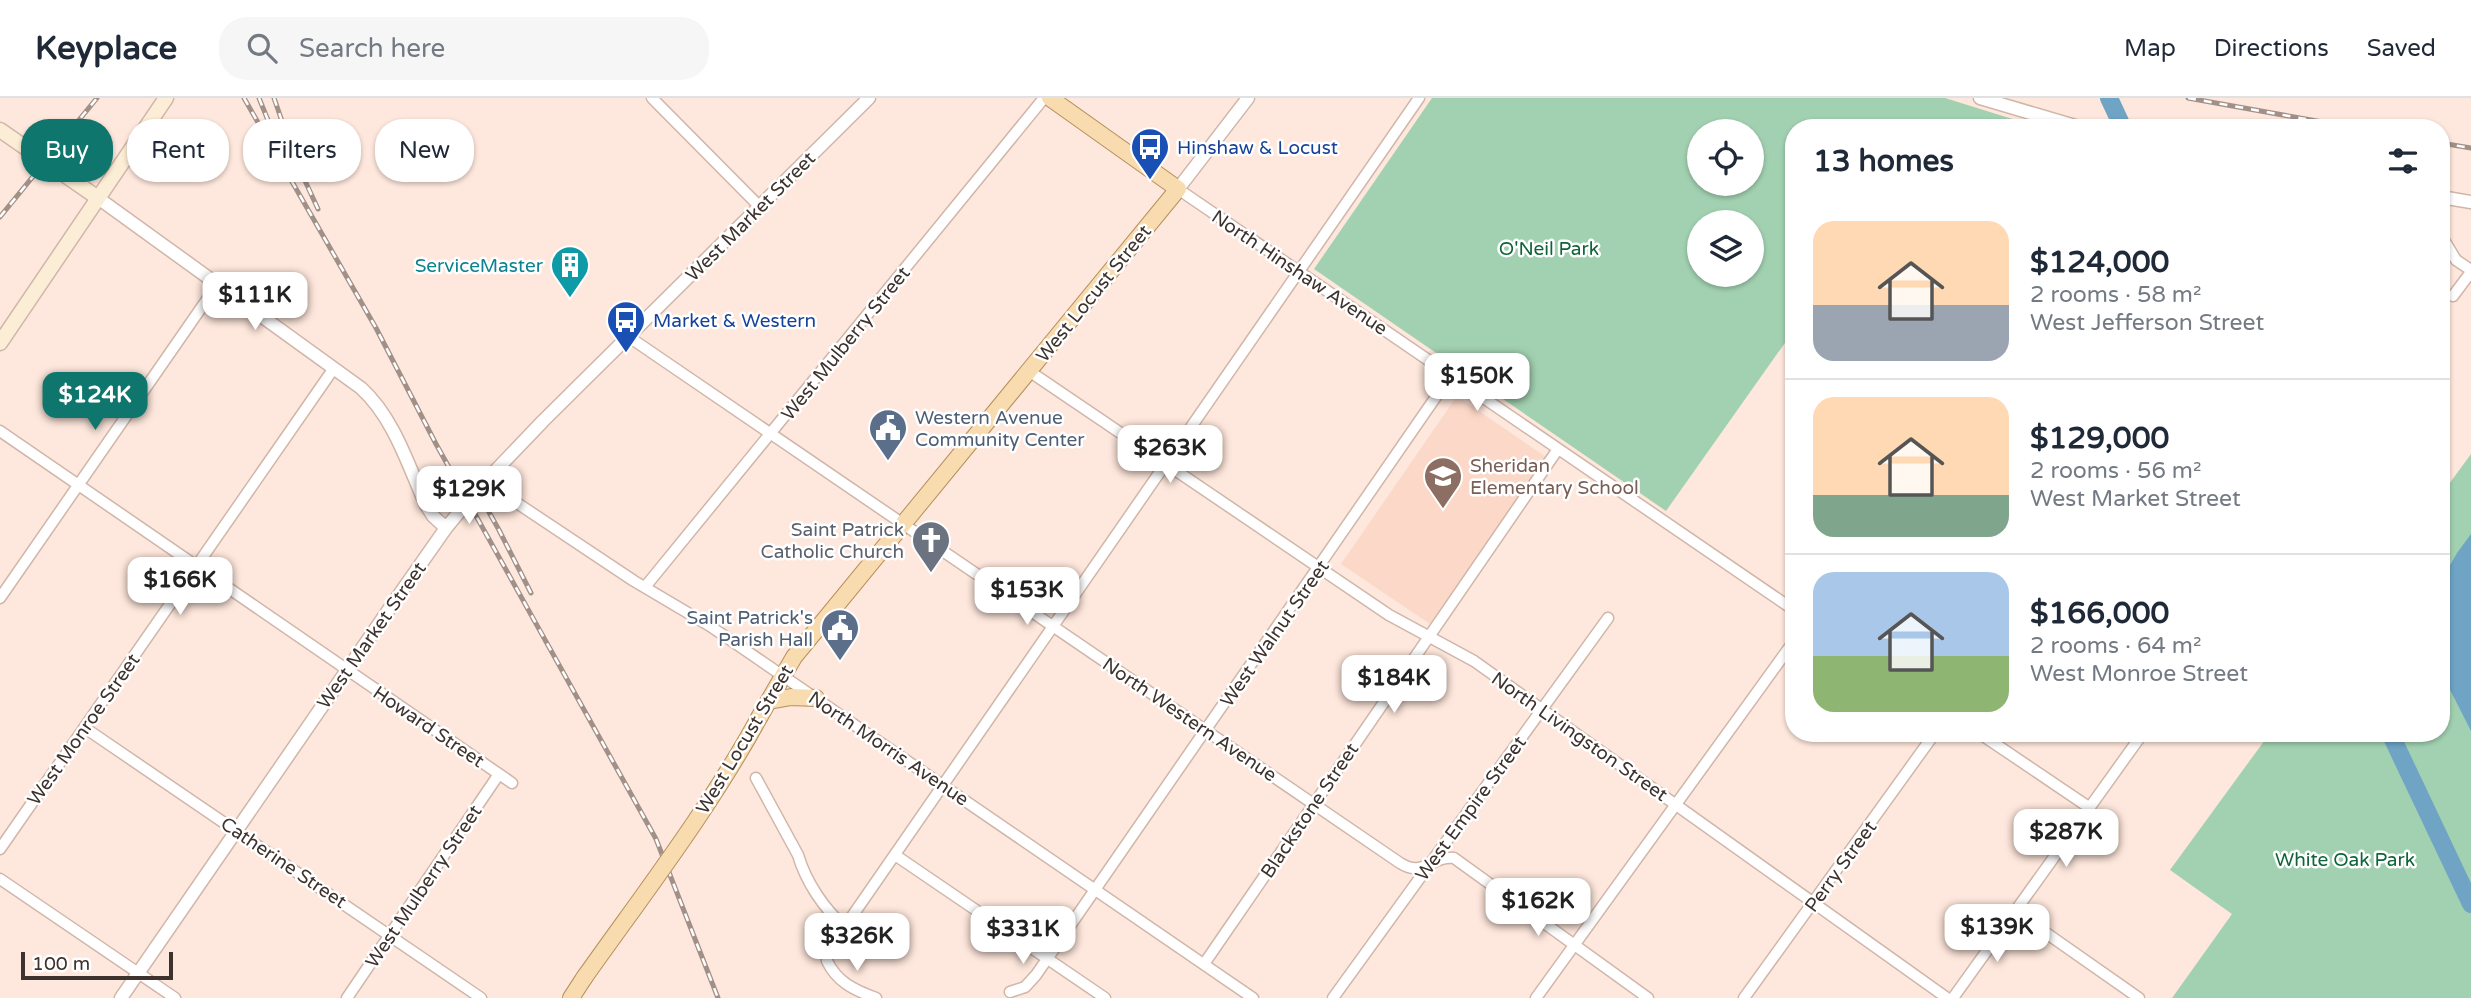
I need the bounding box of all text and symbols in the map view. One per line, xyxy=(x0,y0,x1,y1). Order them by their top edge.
search box xyxy=(219,17,709,80)
text: Keyplace xyxy=(35,29,177,68)
icon: search xyxy=(243,29,281,67)
text: Search here xyxy=(299,33,445,64)
text: Map xyxy=(2124,34,2176,63)
text: Directions xyxy=(2214,34,2329,63)
text: Saved xyxy=(2367,34,2436,63)
chip: Buy xyxy=(21,119,113,182)
chip: Rent xyxy=(127,119,229,182)
chip: Filters xyxy=(243,119,361,182)
chip: New xyxy=(375,119,474,182)
map controls xyxy=(1687,119,1764,287)
button: locate xyxy=(1687,119,1764,196)
bus stop icon: Hinshaw & Locust xyxy=(1129,126,1171,181)
place label: Hinshaw & Locust xyxy=(1177,137,1338,159)
icon: filters xyxy=(2384,142,2422,180)
text: 13 homes xyxy=(1813,143,1954,180)
street label: West Market Street xyxy=(681,147,820,286)
street label: North Hinshaw Avenue xyxy=(1207,206,1391,340)
button: layers xyxy=(1687,210,1764,287)
street label: West Locust Street xyxy=(1032,221,1156,367)
park label: O'Neil Park xyxy=(1499,238,1599,260)
building icon: ServiceMaster xyxy=(549,244,591,299)
text: $124,000 xyxy=(2030,244,2169,281)
icon: home xyxy=(1869,249,1953,333)
place label: ServiceMaster xyxy=(415,255,544,277)
street label: West Mulberry Street xyxy=(777,262,915,425)
pin: $111K xyxy=(206,272,304,332)
text: $111K xyxy=(219,281,291,309)
text: 2 rooms · 58 m² xyxy=(2030,281,2201,309)
bus stop icon: Market & Western xyxy=(605,299,647,354)
text: West Jefferson Street xyxy=(2030,309,2264,337)
place label: Market & Western xyxy=(653,310,816,332)
pin: $150K xyxy=(1428,354,1526,413)
text: $150K xyxy=(1441,362,1513,390)
pin: $124K xyxy=(46,372,144,432)
text: $124K xyxy=(59,381,131,409)
public building icon: Western Avenue Community Center xyxy=(867,407,909,462)
place label: Western Avenue Community Center xyxy=(915,407,1085,451)
text: $129,000 xyxy=(2030,420,2169,457)
icon: home xyxy=(1869,425,1953,509)
pin: $263K xyxy=(1121,426,1219,485)
text: $263K xyxy=(1134,434,1206,462)
school or university icon: Sheridan Elementary School xyxy=(1422,455,1464,510)
place label: Sheridan Elementary School xyxy=(1470,455,1639,499)
text: 2 rooms · 56 m² xyxy=(2030,457,2201,485)
pin: $129K xyxy=(420,466,518,526)
text: $129K xyxy=(433,475,505,503)
text: West Market Street xyxy=(2030,485,2241,513)
place label: Saint Patrick Catholic Church xyxy=(760,519,904,563)
church icon: Saint Patrick Catholic Church xyxy=(910,519,952,574)
street label: West Walnut Street xyxy=(1216,556,1334,711)
pin: $166K xyxy=(131,558,229,617)
street label: West Market Street xyxy=(313,558,431,713)
text: $166K xyxy=(144,566,216,594)
pin: $153K xyxy=(978,568,1076,627)
text: $153K xyxy=(991,576,1063,604)
text: $166,000 xyxy=(2030,595,2169,632)
icon: home xyxy=(1869,600,1953,684)
place label: Saint Patrick's Parish Hall xyxy=(687,607,813,651)
public building icon: Saint Patrick's Parish Hall xyxy=(819,607,861,662)
text: 2 rooms · 64 m² xyxy=(2030,632,2201,660)
street label: West Monroe Street xyxy=(23,649,144,810)
street label: North Western Avenue xyxy=(1098,653,1281,786)
pin: $184K xyxy=(1345,656,1443,715)
text: West Monroe Street xyxy=(2030,660,2248,688)
street label: West Locust Street xyxy=(692,661,798,818)
text: $184K xyxy=(1358,664,1430,692)
street label: North Livingston Street xyxy=(1487,668,1672,806)
street label: Howard Street xyxy=(369,682,488,772)
street label: North Morris Avenue xyxy=(804,687,973,811)
street label: West Empire Street xyxy=(1411,732,1531,885)
street label: Blackstone Street xyxy=(1256,739,1363,882)
street label: West Mulberry Street xyxy=(361,801,486,972)
pin: $287K xyxy=(2017,810,2115,869)
street label: Catherine Street xyxy=(216,813,350,913)
street label: Perry Street xyxy=(1800,817,1881,916)
text: $287K xyxy=(2030,818,2102,846)
park label: White Oak Park xyxy=(2275,849,2415,871)
pin: $162K xyxy=(1489,878,1587,938)
text: $162K xyxy=(1502,887,1574,915)
pin: $139K xyxy=(1948,904,2046,964)
pin: $331K xyxy=(974,906,1072,966)
text: $139K xyxy=(1961,913,2033,941)
pin: $326K xyxy=(808,914,906,973)
text: $331K xyxy=(987,915,1059,943)
text: $326K xyxy=(821,922,893,950)
scale bar xyxy=(21,949,173,981)
text: 100 m xyxy=(32,953,90,975)

